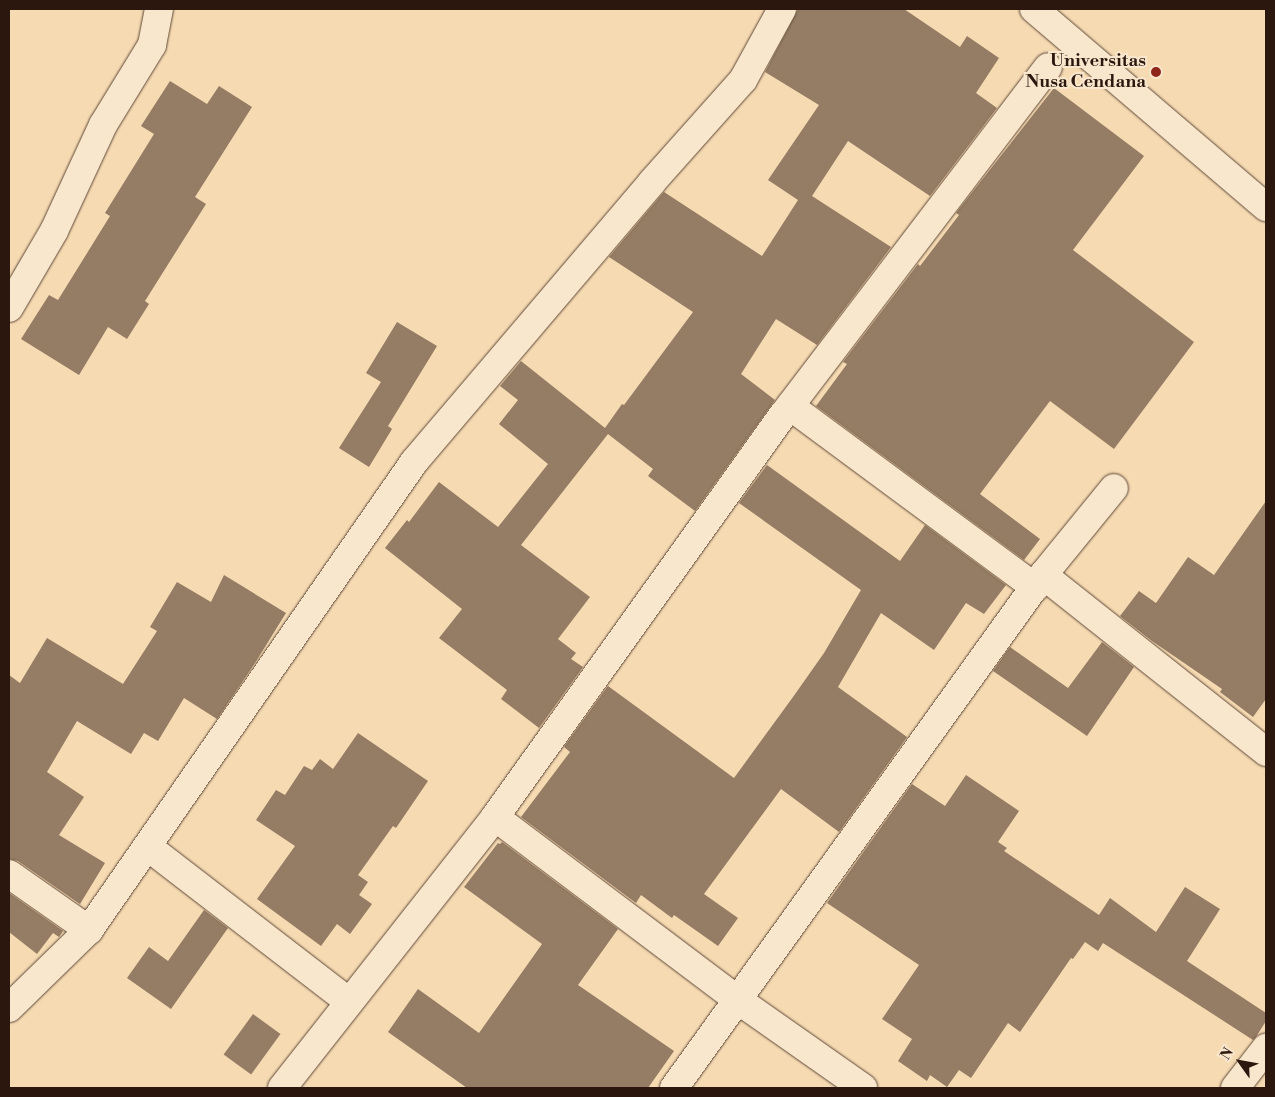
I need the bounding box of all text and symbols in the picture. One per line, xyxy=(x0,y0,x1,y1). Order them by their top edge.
place label: Universitas Nusa Cendana xyxy=(1025,51,1146,94)
marker: Universitas Nusa Cendana xyxy=(1150,66,1162,78)
north arrow xyxy=(1215,1037,1265,1087)
text: N xyxy=(1217,1045,1238,1064)

